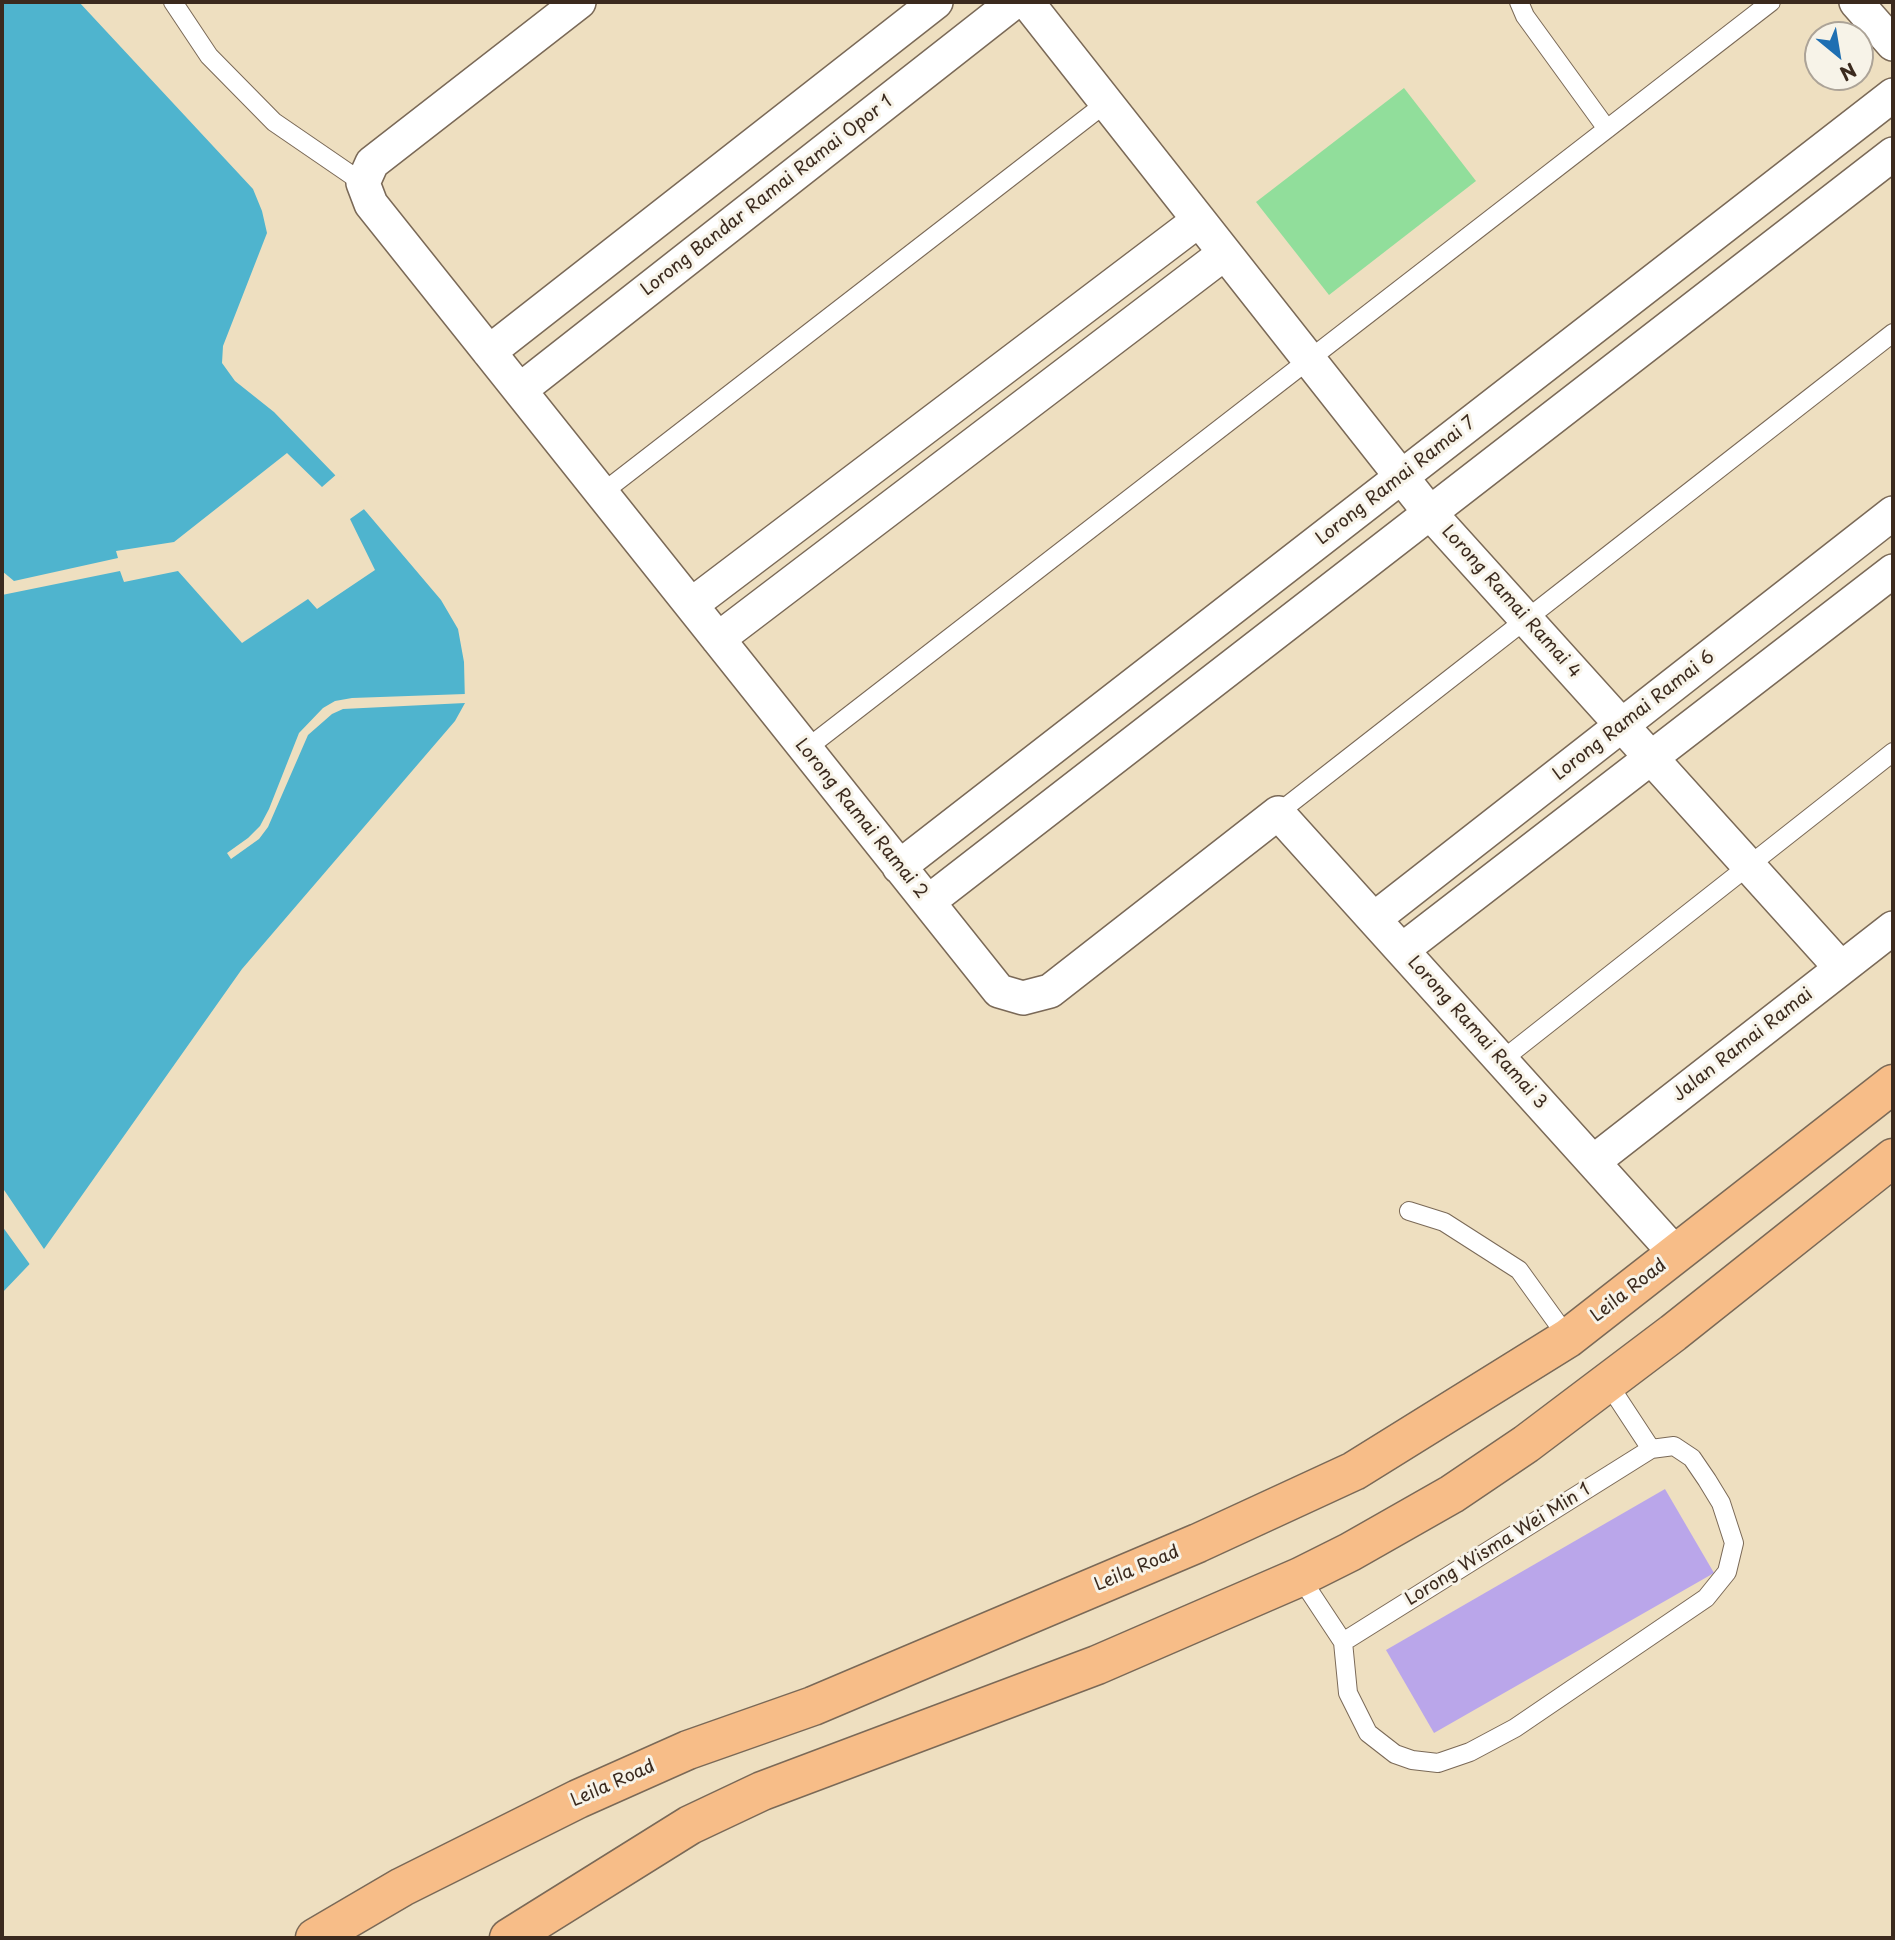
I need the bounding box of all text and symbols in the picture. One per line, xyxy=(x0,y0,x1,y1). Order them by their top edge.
north arrow xyxy=(1804,21,1874,91)
text: N xyxy=(1835,57,1862,88)
street label: Lorong Bandar Ramai Ramai Opor 1 xyxy=(637,91,897,301)
street label: Lorong Ramai Ramai 7 xyxy=(1312,412,1480,550)
street label: Lorong Ramai Ramai 4 xyxy=(1437,521,1585,683)
street label: Lorong Ramai Ramai 6 xyxy=(1549,646,1719,786)
street label: Lorong Ramai Ramai 2 xyxy=(790,735,932,903)
street label: Lorong Ramai Ramai 3 xyxy=(1403,952,1551,1114)
street label: Jalan Ramai Ramai xyxy=(1669,984,1817,1106)
street label: Leila Road xyxy=(1587,1255,1671,1327)
street label: Lorong Wisma Wei Min 1 xyxy=(1402,1479,1594,1611)
street label: Leila Road xyxy=(1091,1541,1183,1597)
street label: Leila Road xyxy=(568,1756,658,1812)

